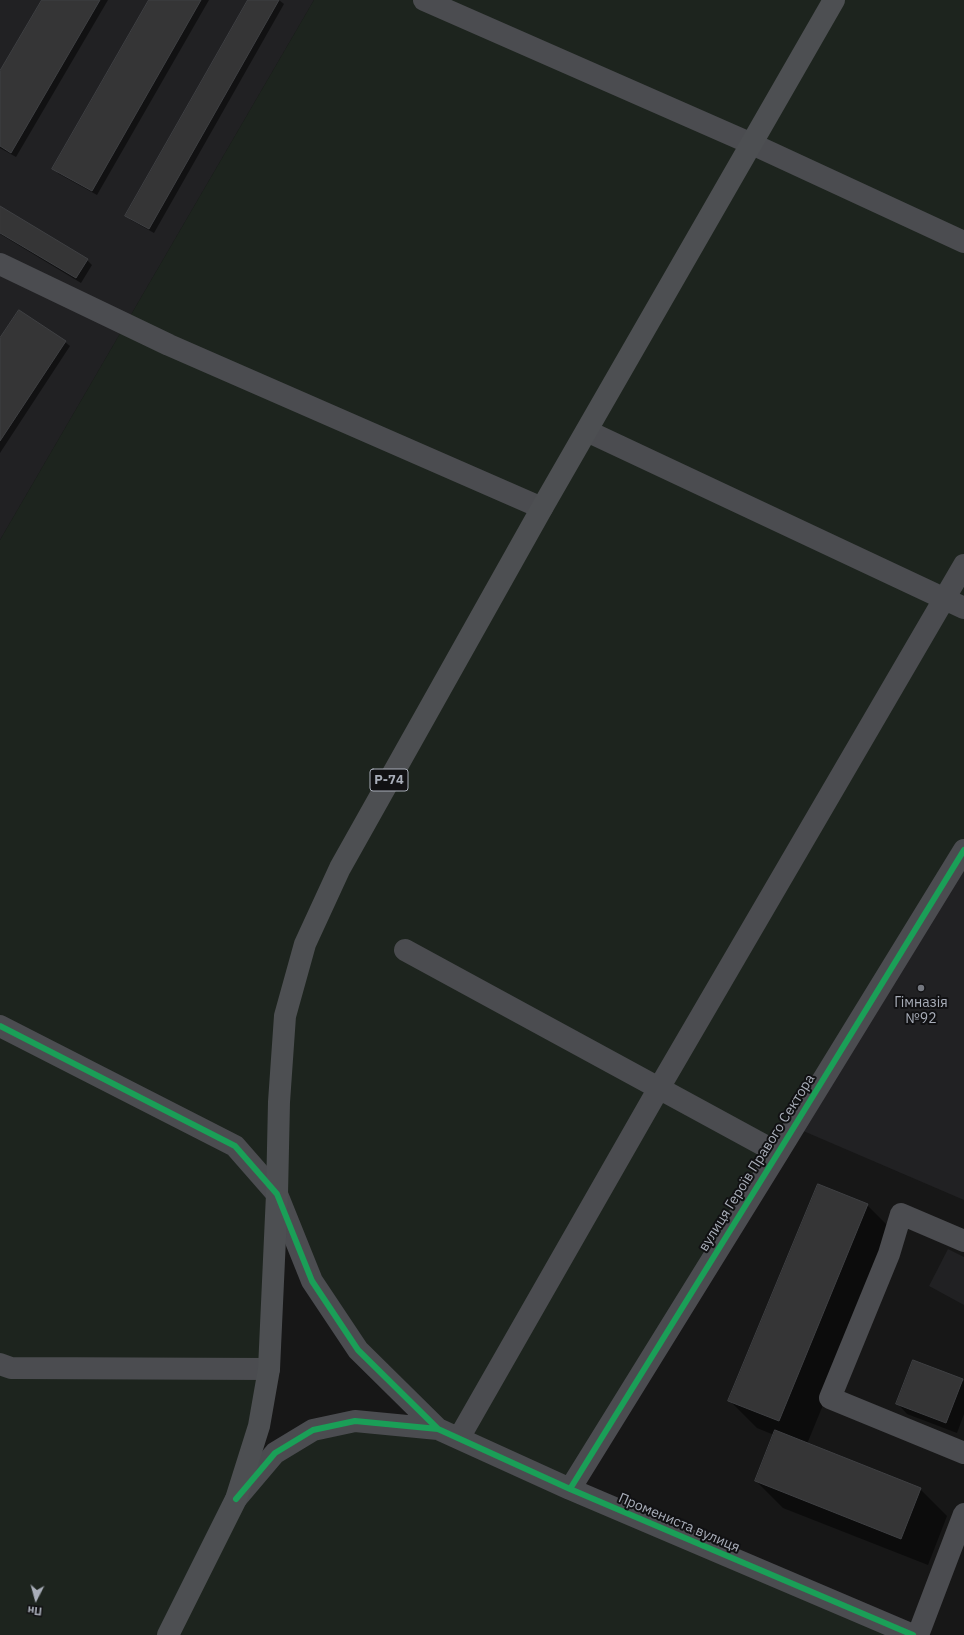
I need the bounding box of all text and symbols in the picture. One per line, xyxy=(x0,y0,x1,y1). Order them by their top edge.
road number: Р-74 xyxy=(370,769,408,791)
marker: Гімназія №92 xyxy=(916,983,926,993)
place label: Гімназія №92 xyxy=(894,995,948,1028)
street label: вулиця Героїв Правого Сектора xyxy=(695,1071,819,1255)
street label: Промениста вулиця xyxy=(616,1490,742,1556)
north arrow xyxy=(16,1579,56,1619)
text: Пн xyxy=(27,1603,43,1619)

